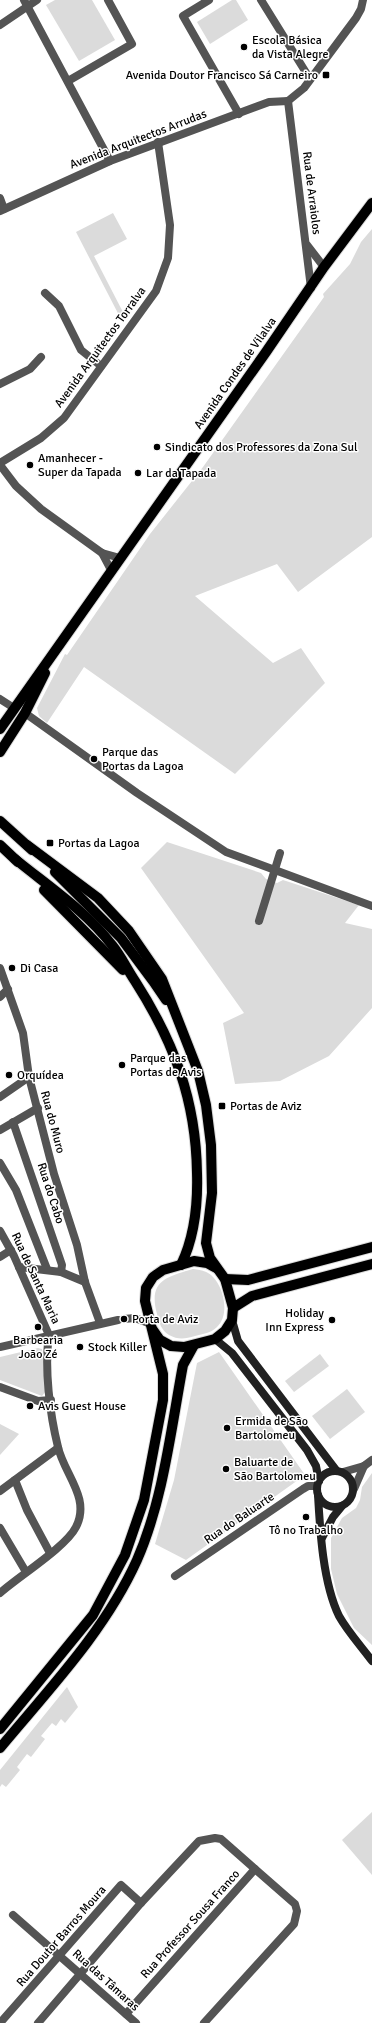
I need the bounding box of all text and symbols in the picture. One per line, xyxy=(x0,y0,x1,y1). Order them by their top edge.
place label: Escola Básica da Vista Alegre xyxy=(252,33,329,62)
marker: Escola Básica da Vista Alegre xyxy=(239,42,249,52)
place label: Avenida Doutor Francisco Sá Carneiro xyxy=(126,68,318,83)
marker: Avenida Doutor Francisco Sá Carneiro xyxy=(321,70,331,80)
street label: Avenida Arquitectos Arrudas xyxy=(68,106,209,173)
street label: Rua de Arraiolos xyxy=(299,151,324,236)
street label: Avenida Arquitectos Torralva xyxy=(51,284,149,411)
street label: Avenida Condes de Vilalva xyxy=(191,314,280,432)
place label: Sindicato dos Professores da Zona Sul xyxy=(165,440,358,455)
marker: Sindicato dos Professores da Zona Sul xyxy=(152,442,162,452)
place label: Amanhecer - Super da Tapada xyxy=(38,451,122,480)
marker: Amanhecer - Super da Tapada xyxy=(25,460,35,470)
place label: Lar da Tapada xyxy=(146,466,216,481)
marker: Lar da Tapada xyxy=(133,468,143,478)
place label: Parque das Portas da Lagoa xyxy=(102,745,183,774)
marker: Parque das Portas da Lagoa xyxy=(89,754,99,764)
place label: Portas da Lagoa xyxy=(58,836,139,851)
marker: Portas da Lagoa xyxy=(45,838,55,848)
place label: Di Casa xyxy=(20,961,58,976)
marker: Di Casa xyxy=(7,963,17,973)
place label: Parque das Portas de Avis xyxy=(130,1051,202,1080)
marker: Parque das Portas de Avis xyxy=(117,1060,127,1070)
place label: Orquídea xyxy=(17,1068,64,1083)
marker: Orquídea xyxy=(4,1070,14,1080)
street label: Rua do Muro xyxy=(37,1089,68,1155)
place label: Portas de Aviz xyxy=(230,1099,302,1114)
marker: Portas de Aviz xyxy=(217,1101,227,1111)
street label: Rua do Cabo xyxy=(34,1161,67,1226)
street label: Rua de Santa Maria xyxy=(8,1230,63,1326)
place label: Holiday Inn Express xyxy=(265,1306,324,1335)
place label: Porta de Aviz xyxy=(132,1312,198,1327)
marker: Porta de Aviz xyxy=(119,1314,129,1324)
marker: Holiday Inn Express xyxy=(327,1315,337,1325)
marker: Barbearia João Zé xyxy=(33,1322,43,1332)
place label: Barbearia João Zé xyxy=(13,1333,63,1362)
place label: Stock Killer xyxy=(88,1340,148,1355)
marker: Stock Killer xyxy=(75,1342,85,1352)
place label: Avis Guest House xyxy=(38,1399,126,1414)
marker: Avis Guest House xyxy=(25,1401,35,1411)
place label: Ermida de São Bartolomeu xyxy=(235,1414,308,1443)
marker: Ermida de São Bartolomeu xyxy=(222,1423,232,1433)
place label: Baluarte de São Bartolomeu xyxy=(234,1455,316,1484)
marker: Baluarte de São Bartolomeu xyxy=(221,1464,231,1474)
street label: Rua do Baluarte xyxy=(201,1489,277,1547)
marker: Tô no Trabalho xyxy=(301,1512,311,1522)
place label: Tô no Trabalho xyxy=(269,1523,343,1538)
street label: Rua Professor Sousa Franco xyxy=(138,1867,243,1982)
street label: Rua Doutor Barros Moura xyxy=(13,1883,109,1990)
street label: Rua das Tâmaras xyxy=(69,1946,142,2014)

